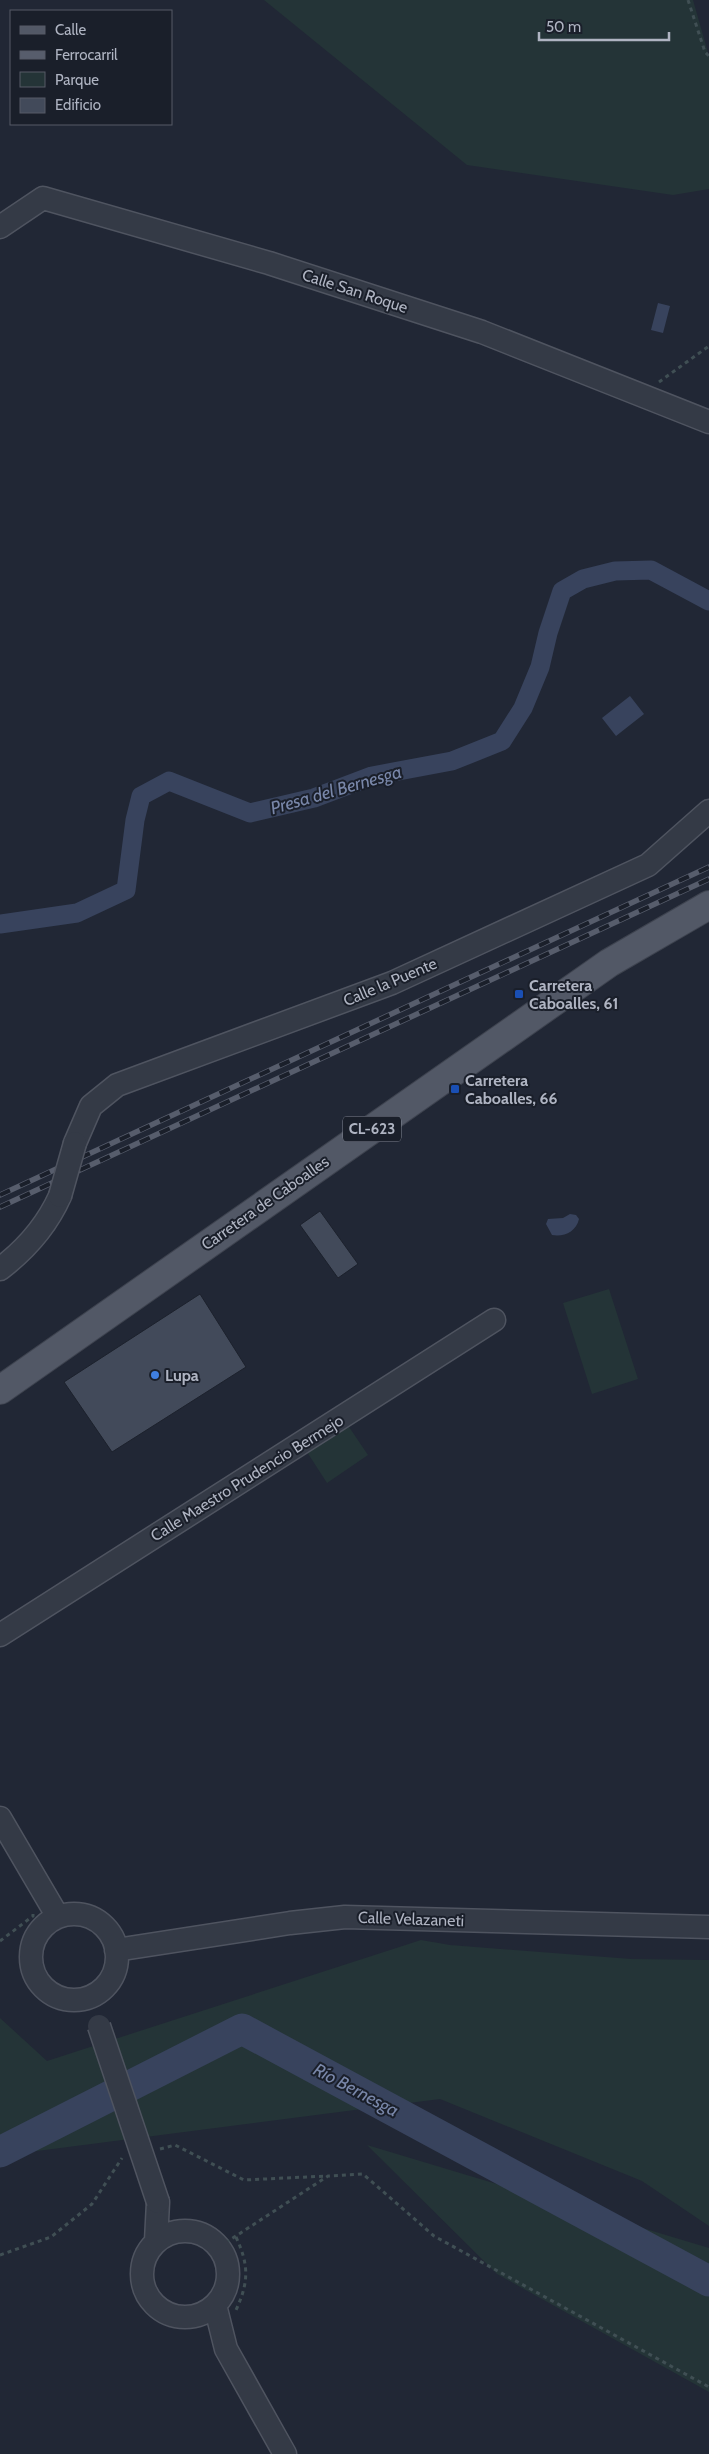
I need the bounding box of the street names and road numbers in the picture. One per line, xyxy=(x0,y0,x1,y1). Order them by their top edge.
street label: Calle San Roque xyxy=(300,265,410,317)
street label: Calle la Puente xyxy=(340,954,440,1010)
road number: CL-623 xyxy=(343,1116,401,1142)
street label: Carretera de Caboalles xyxy=(198,1152,333,1254)
street label: Calle Maestro Prudencio Bermejo xyxy=(147,1411,347,1545)
street label: Calle Velazaneti xyxy=(358,1908,464,1930)

